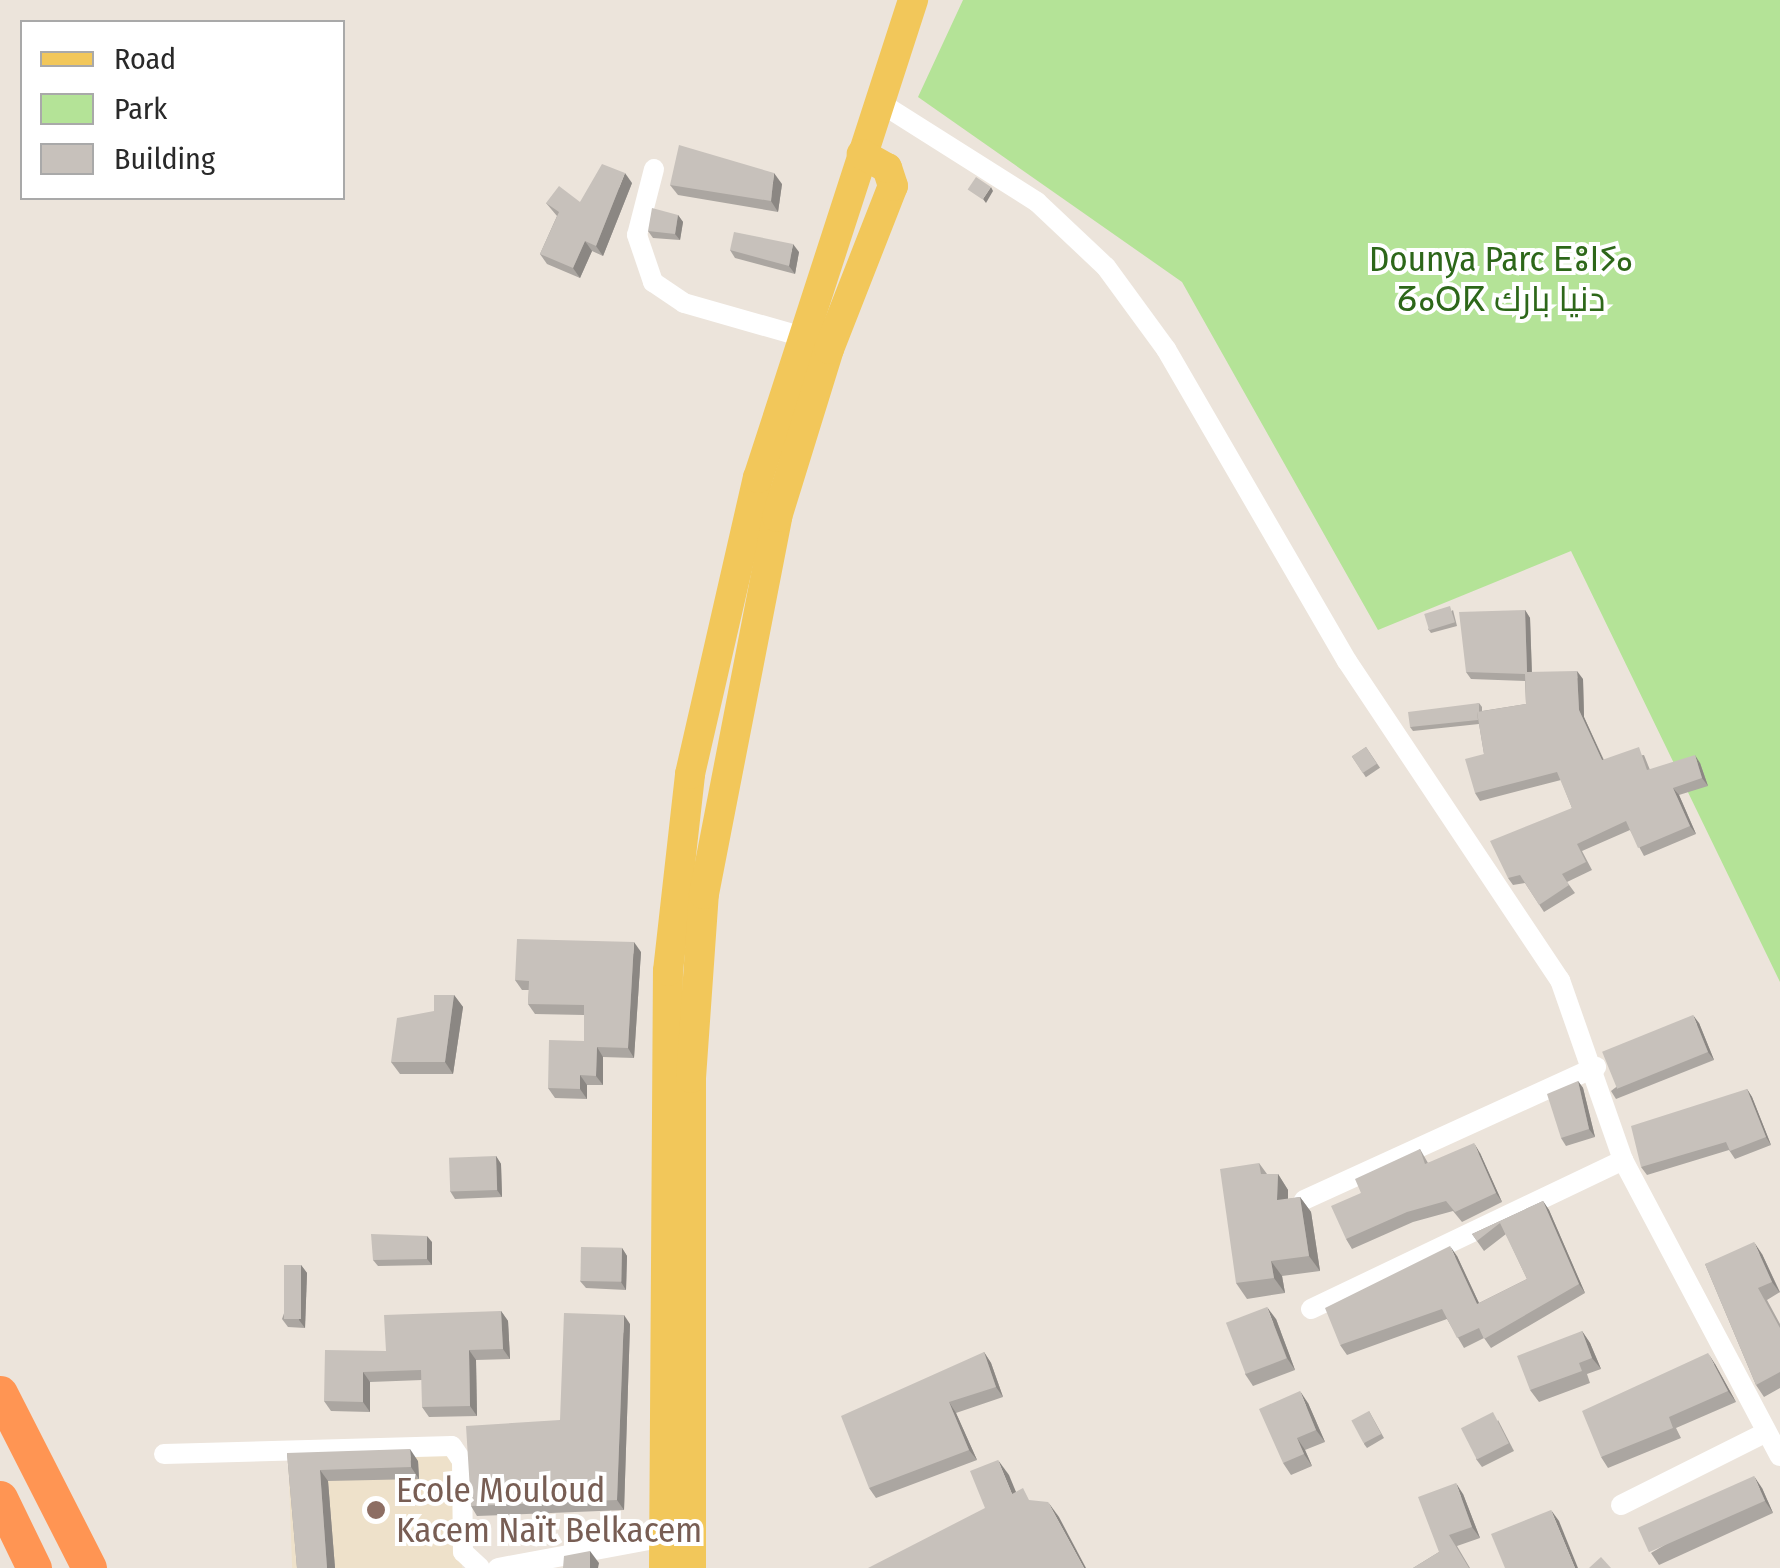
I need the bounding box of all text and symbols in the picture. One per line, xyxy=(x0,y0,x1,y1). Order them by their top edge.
legend xyxy=(20,20,345,200)
text: Road xyxy=(114,41,176,77)
text: Park xyxy=(114,91,167,127)
text: Building xyxy=(114,141,215,177)
park label: Dounya Parc ⴹⵓⵏⵢⴰ ⵒⴰⵔⴽ دنيا بارك xyxy=(1369,238,1633,320)
place label: Ecole Mouloud Kacem Naït Belkacem xyxy=(396,1469,702,1551)
marker: Ecole Mouloud Kacem Naït Belkacem xyxy=(365,1499,387,1521)

